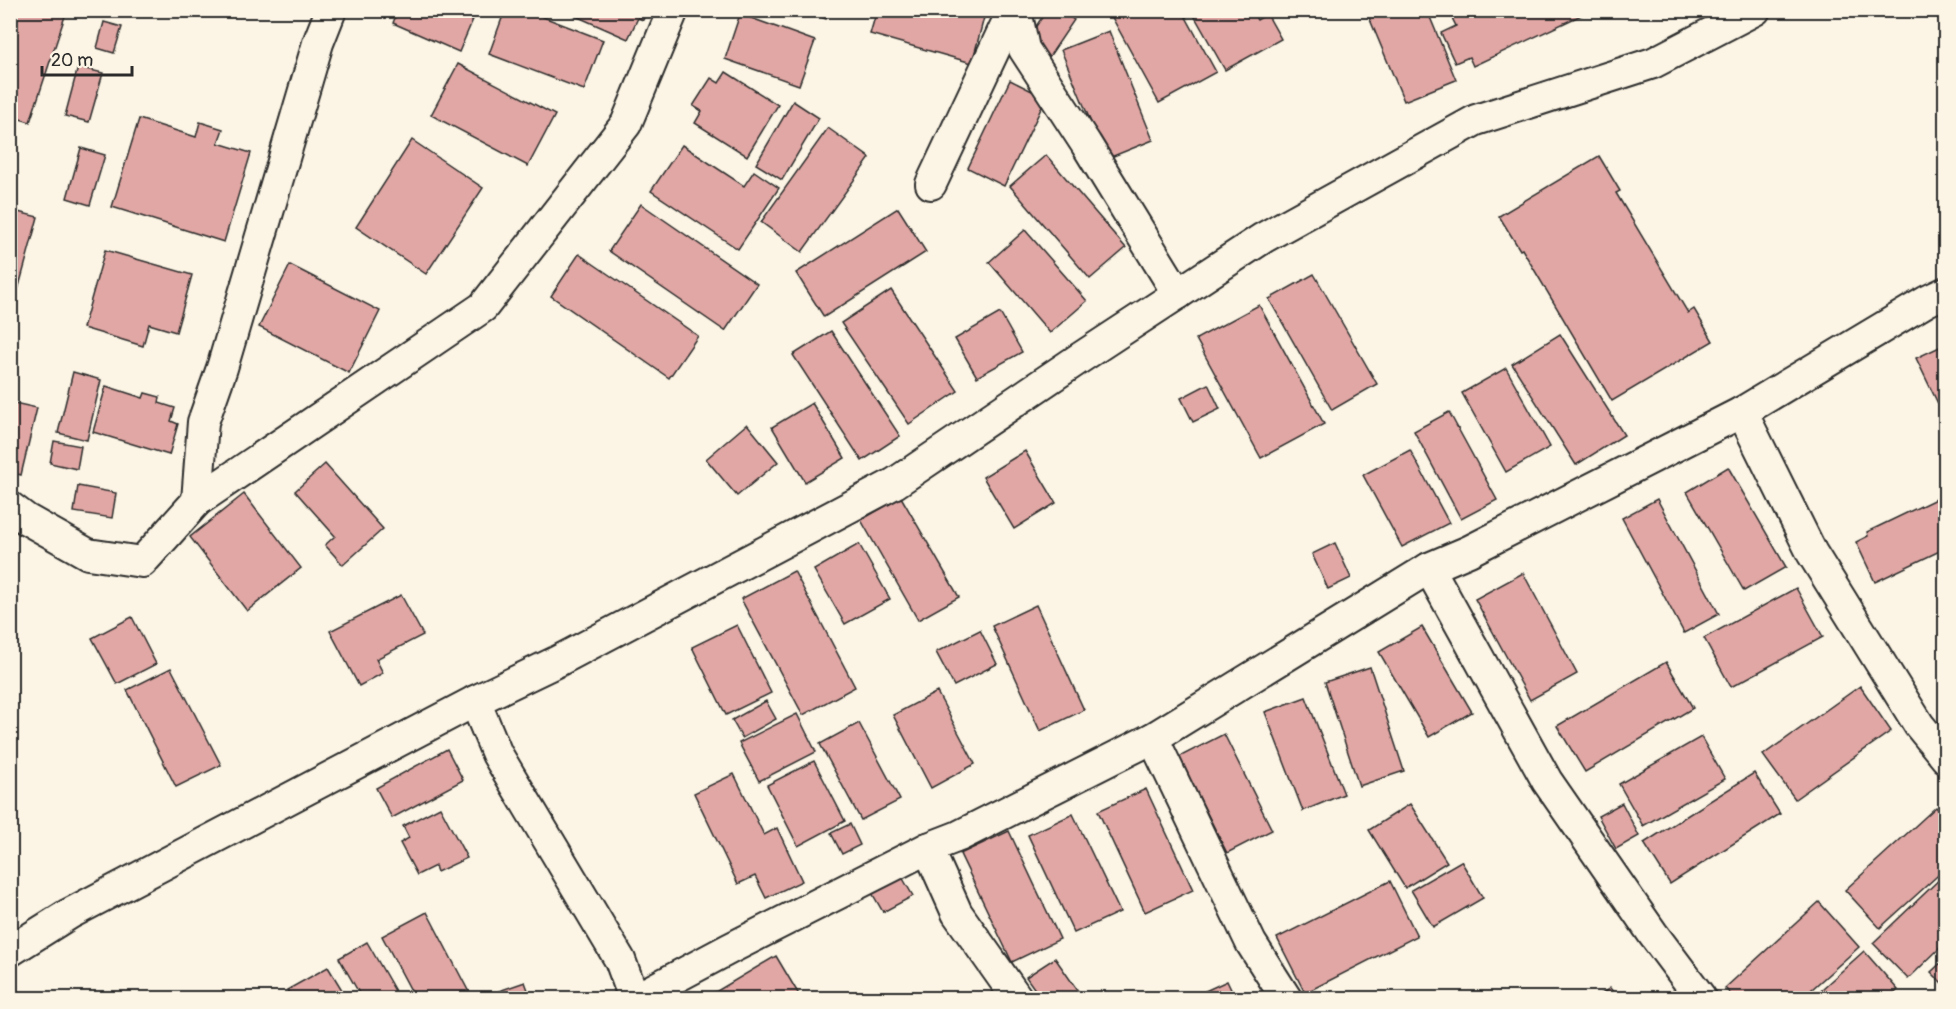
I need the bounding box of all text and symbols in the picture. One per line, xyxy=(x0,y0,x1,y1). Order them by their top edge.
scale bar xyxy=(42,39,132,77)
text: 20 m xyxy=(51,49,93,72)

